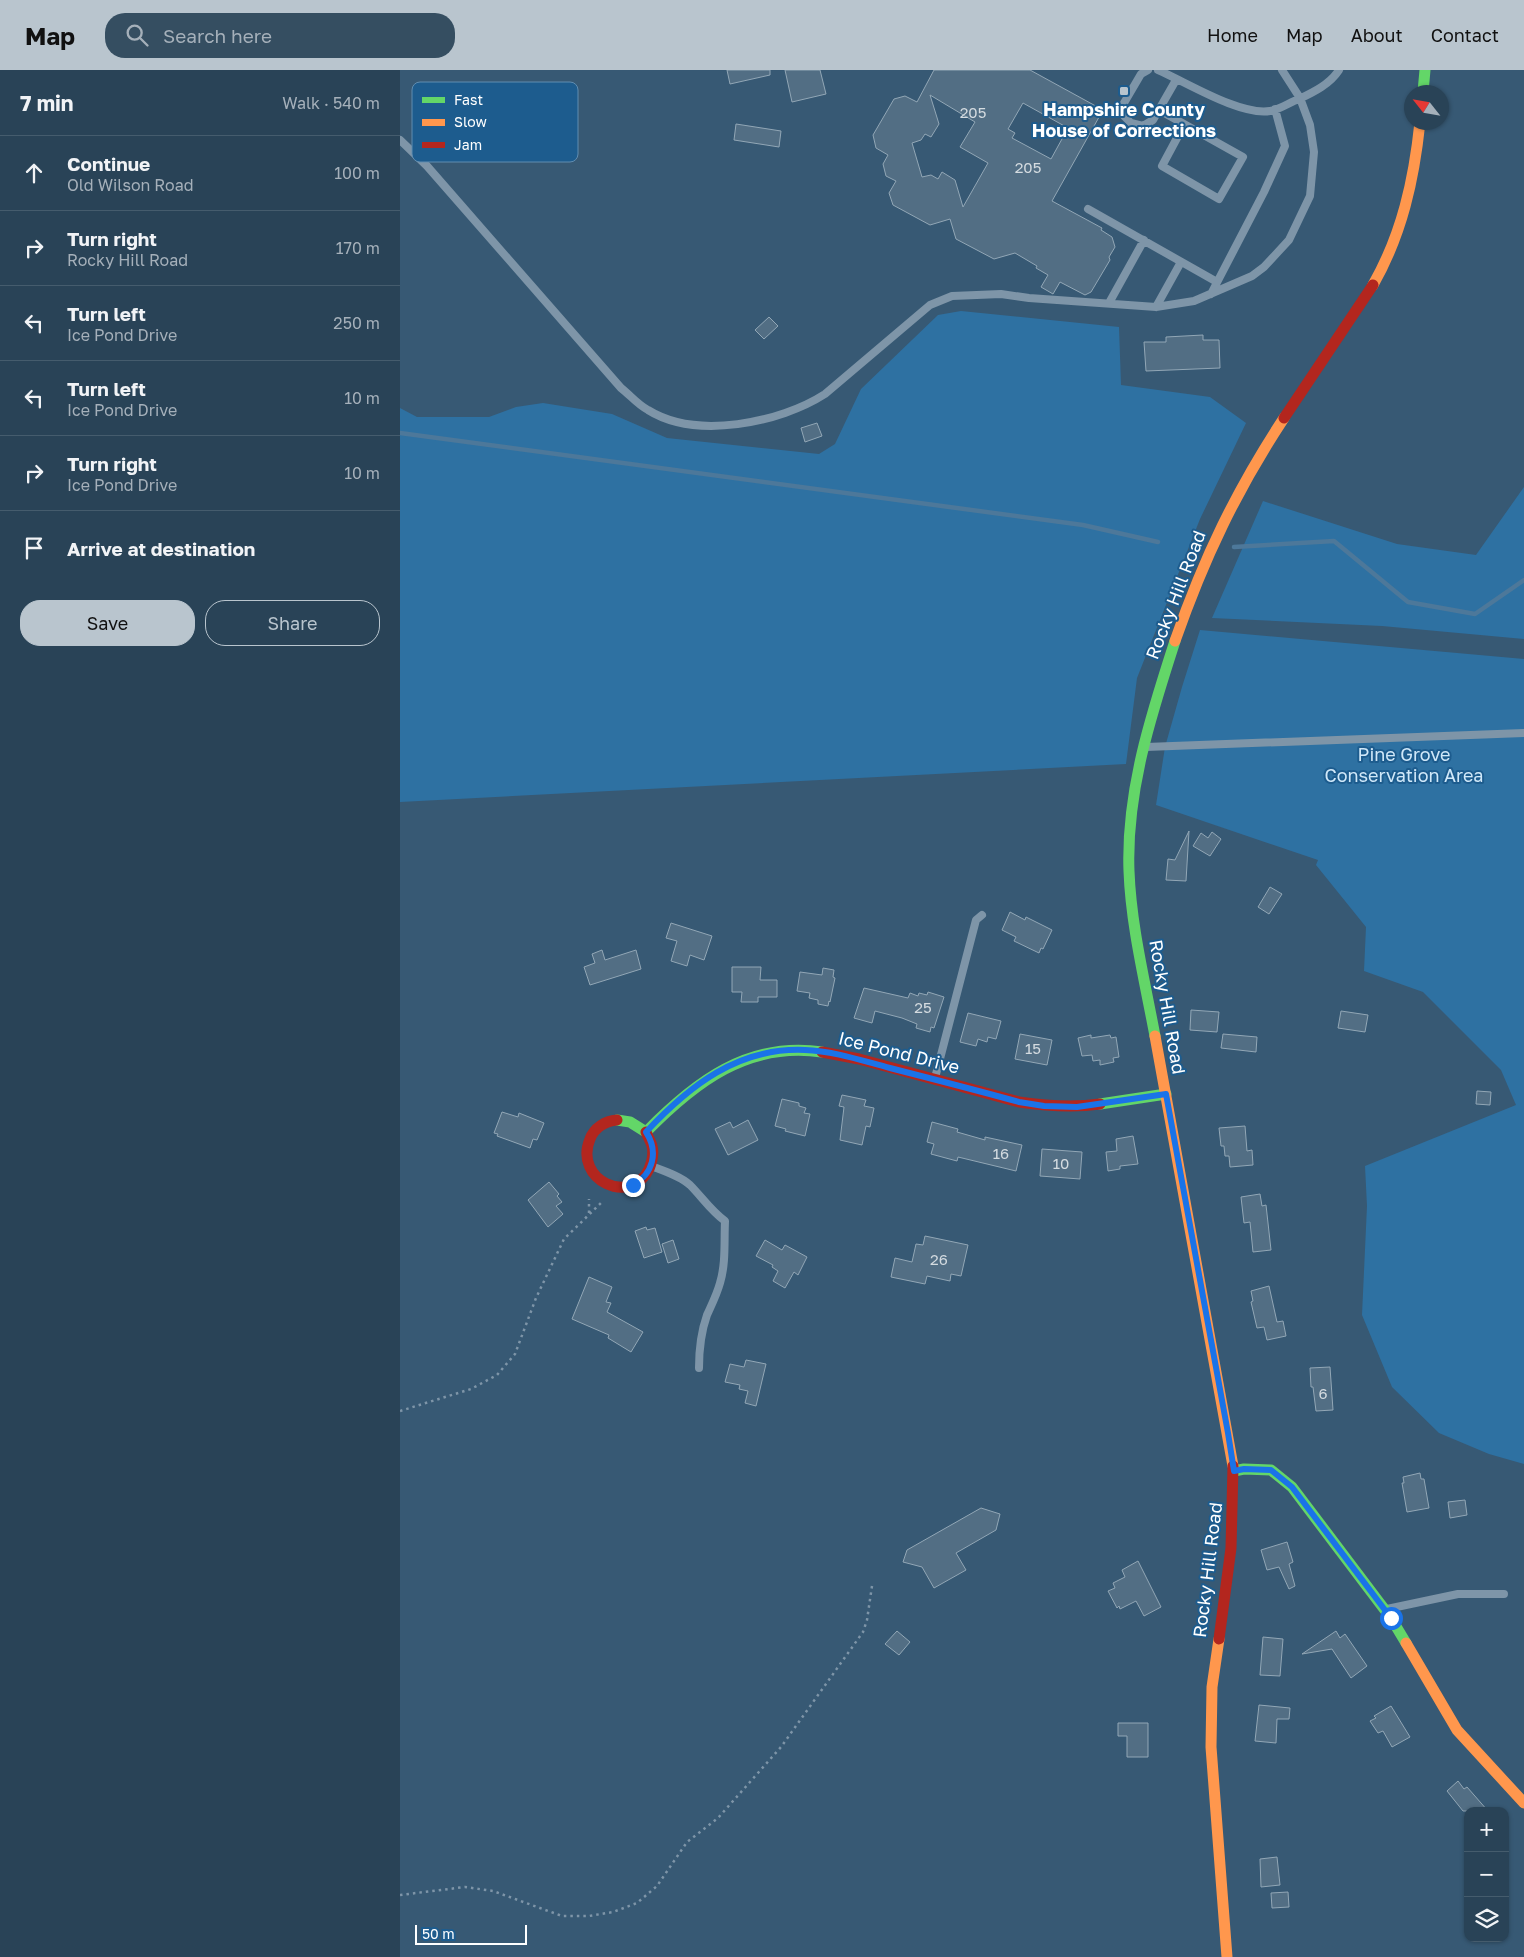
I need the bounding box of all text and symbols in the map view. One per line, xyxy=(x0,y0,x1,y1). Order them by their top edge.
search box xyxy=(105,13,455,58)
text: Map xyxy=(25,21,75,50)
icon: search xyxy=(123,21,151,49)
text: Search here xyxy=(163,24,272,47)
text: Home xyxy=(1207,24,1258,46)
text: Map xyxy=(1286,24,1323,46)
text: About xyxy=(1351,24,1403,46)
text: Contact xyxy=(1431,24,1499,46)
legend xyxy=(412,82,578,162)
marker: Hampshire County House of Corrections xyxy=(1118,85,1130,97)
north arrow xyxy=(1404,85,1449,130)
text: 7 min xyxy=(20,90,74,116)
text: Fast xyxy=(454,91,483,108)
text: Walk · 540 m xyxy=(282,93,380,113)
place label: Hampshire County House of Corrections xyxy=(1032,98,1216,141)
house number: 205 xyxy=(960,103,986,121)
text: Slow xyxy=(454,113,487,130)
text: Jam xyxy=(454,136,482,153)
text: Continue xyxy=(67,152,150,175)
house number: 205 xyxy=(1015,158,1041,176)
icon: ahead xyxy=(20,159,48,187)
text: 100 m xyxy=(334,163,380,183)
text: Old Wilson Road xyxy=(67,175,194,195)
text: Turn right xyxy=(67,227,157,250)
icon: right xyxy=(20,234,48,262)
text: 170 m xyxy=(336,238,380,258)
text: Rocky Hill Road xyxy=(67,250,188,270)
text: Turn left xyxy=(67,302,146,325)
icon: left xyxy=(20,309,48,337)
text: 250 m xyxy=(333,313,380,333)
text: Ice Pond Drive xyxy=(67,325,177,345)
text: Turn left xyxy=(67,377,146,400)
icon: left xyxy=(20,384,48,412)
text: 10 m xyxy=(344,388,380,408)
text: Ice Pond Drive xyxy=(67,400,177,420)
text: Turn right xyxy=(67,452,157,475)
icon: right xyxy=(20,459,48,487)
text: 10 m xyxy=(344,463,380,483)
text: Ice Pond Drive xyxy=(67,475,177,495)
street label: Rocky Hill Road xyxy=(1140,527,1210,662)
icon: arrive xyxy=(20,534,48,562)
text: Arrive at destination xyxy=(67,537,255,560)
button: Save xyxy=(20,600,195,646)
button: Share xyxy=(205,600,380,646)
park label: Pine Grove Conservation Area xyxy=(1324,743,1484,786)
street label: Rocky Hill Road xyxy=(1145,938,1191,1076)
house number: 25 xyxy=(914,998,932,1016)
street label: Ice Pond Drive xyxy=(836,1026,962,1078)
house number: 15 xyxy=(1025,1039,1041,1057)
house number: 16 xyxy=(993,1144,1009,1162)
house number: 10 xyxy=(1053,1154,1069,1172)
route end xyxy=(622,1174,645,1197)
house number: 26 xyxy=(930,1250,948,1268)
house number: 6 xyxy=(1318,1384,1328,1402)
street label: Rocky Hill Road xyxy=(1188,1501,1226,1639)
route start xyxy=(1380,1607,1403,1630)
map controls xyxy=(1464,1807,1509,1942)
button: + xyxy=(1464,1807,1509,1852)
button: − xyxy=(1464,1852,1509,1897)
button: layers xyxy=(1464,1897,1509,1942)
scale bar xyxy=(415,1922,528,1945)
text: 50 m xyxy=(422,1925,455,1942)

